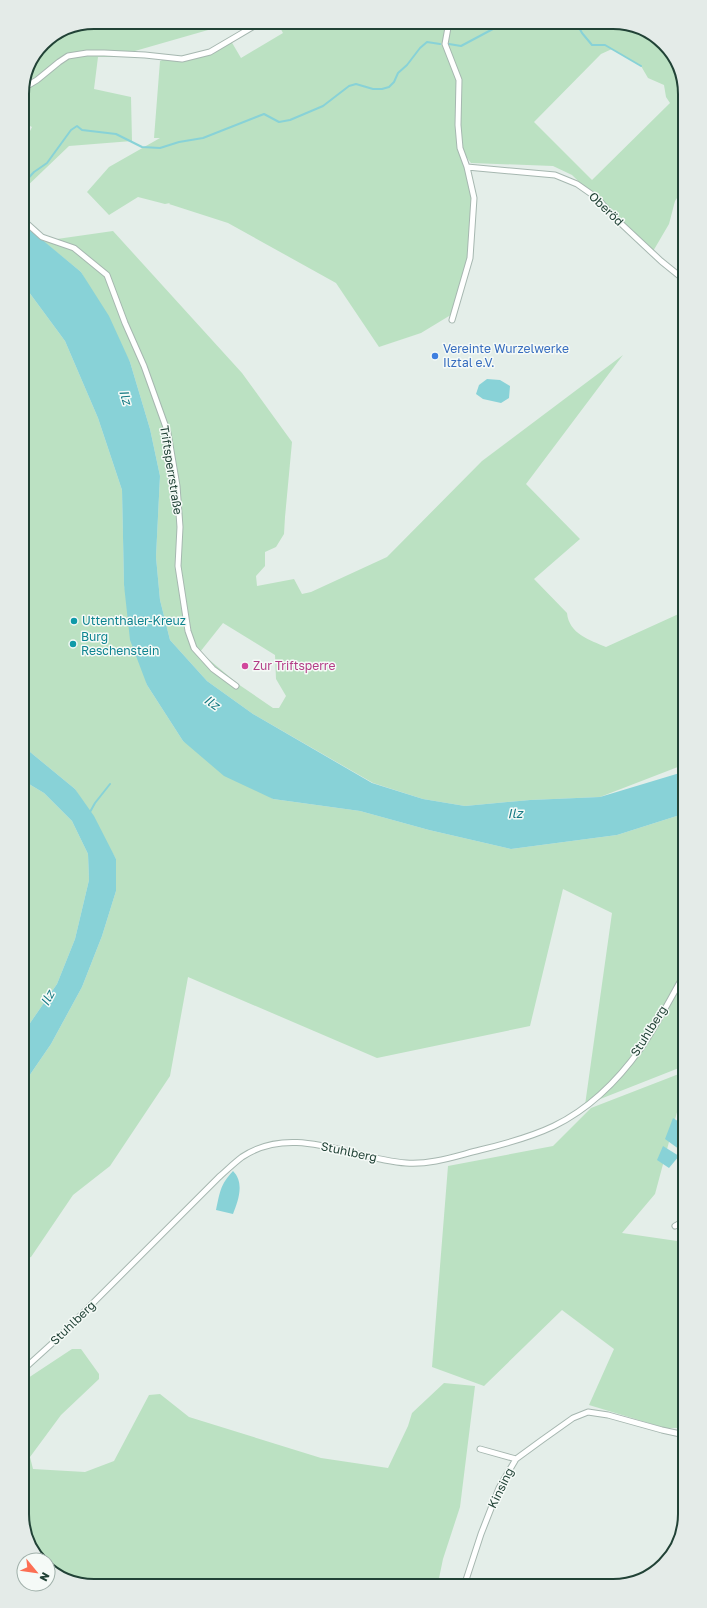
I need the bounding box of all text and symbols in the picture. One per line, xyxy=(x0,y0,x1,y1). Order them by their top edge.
street label: Oberöd xyxy=(586,189,627,229)
place label: Vereinte Wurzelwerke Ilztal e.V. xyxy=(443,341,569,370)
marker: Vereinte Wurzelwerke Ilztal e.V. xyxy=(430,351,440,361)
water label: Ilz xyxy=(116,387,136,408)
street label: Triftsperrstraße xyxy=(157,424,186,516)
place label: Uttenthaler-Kreuz xyxy=(82,613,186,628)
marker: Uttenthaler-Kreuz xyxy=(69,616,79,626)
place label: Burg Reschenstein xyxy=(81,629,159,658)
marker: Burg Reschenstein xyxy=(68,639,78,649)
place label: Zur Triftsperre xyxy=(253,658,335,673)
marker: Zur Triftsperre xyxy=(240,661,250,671)
water label: Ilz xyxy=(201,691,224,714)
water label: Ilz xyxy=(507,805,524,821)
water label: Ilz xyxy=(36,986,58,1008)
street label: Stuhlberg xyxy=(627,1003,670,1059)
street label: Stuhlberg xyxy=(320,1138,379,1165)
street label: Stuhlberg xyxy=(47,1297,98,1348)
street label: Kinsing xyxy=(484,1465,517,1510)
north arrow xyxy=(16,1552,56,1592)
text: N xyxy=(37,1570,53,1584)

